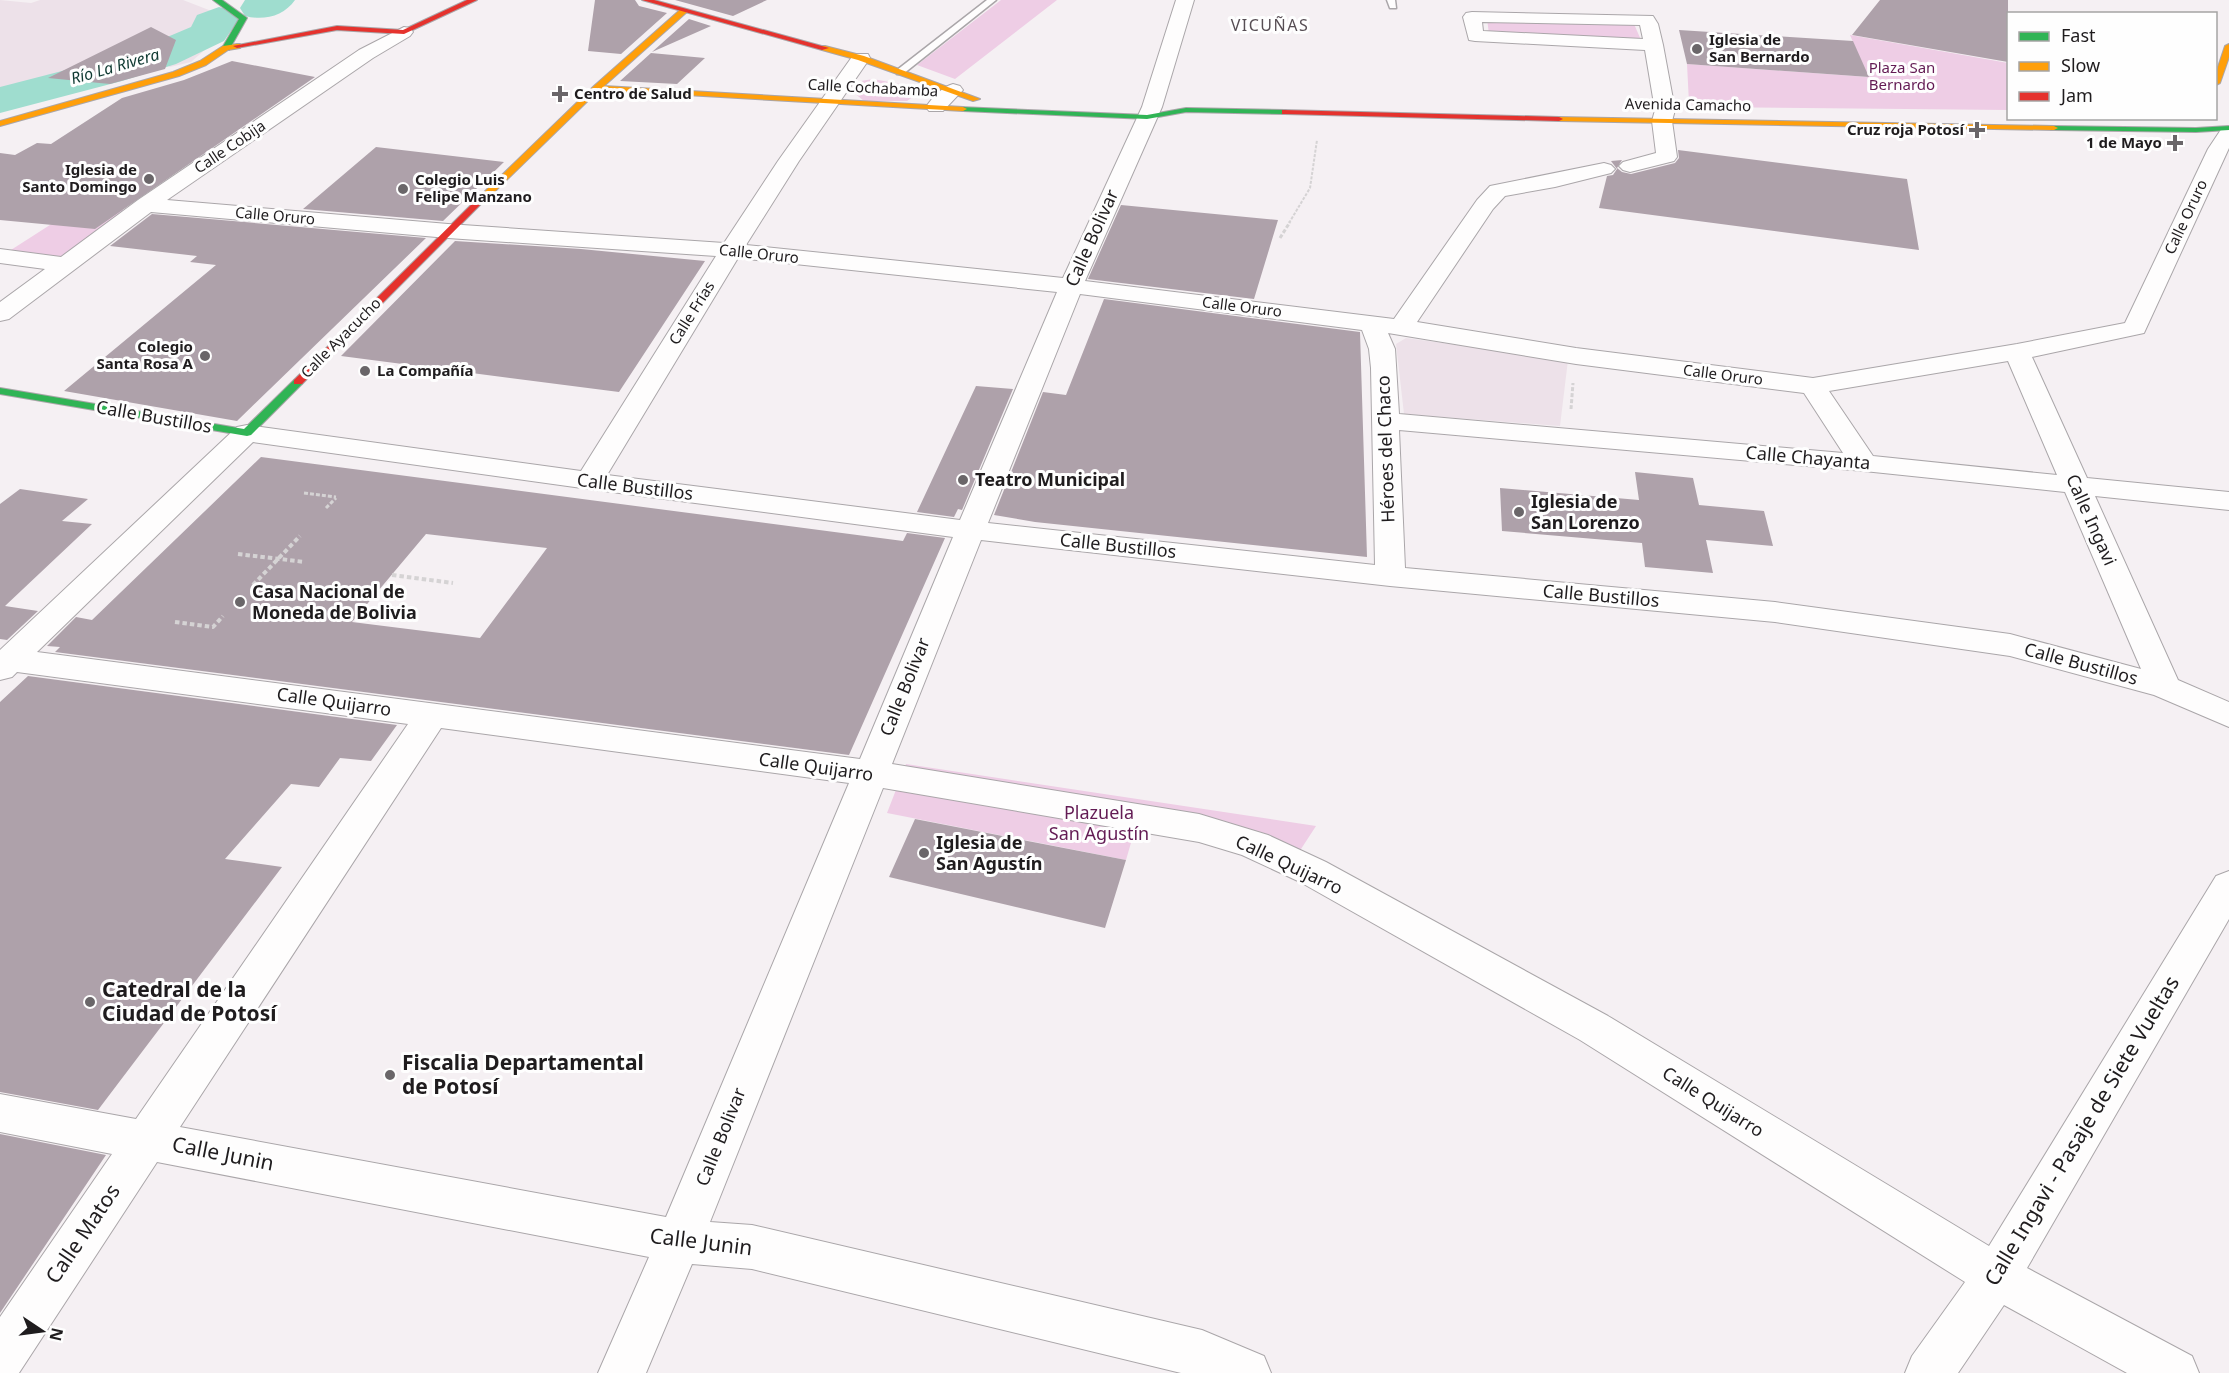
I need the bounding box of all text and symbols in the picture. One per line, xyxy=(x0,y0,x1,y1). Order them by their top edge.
legend xyxy=(2007,12,2217,120)
district label: VICUÑAS xyxy=(1231,14,1309,36)
text: Fast xyxy=(2061,23,2096,47)
place label: Iglesia de San Bernardo xyxy=(1709,29,1810,66)
marker: Iglesia de San Bernardo xyxy=(1690,42,1704,56)
water label: Río La Rivera xyxy=(68,43,162,89)
text: Slow xyxy=(2061,53,2100,77)
park label: Plaza San Bernardo xyxy=(1869,57,1935,94)
street label: Calle Cochabamba xyxy=(807,74,939,100)
place label: Centro de Salud xyxy=(574,83,692,103)
text: Jam xyxy=(2059,83,2093,107)
marker: Centro de Salud xyxy=(551,85,569,103)
street label: Avenida Camacho xyxy=(1625,93,1751,115)
street label: Calle Cobija xyxy=(190,115,269,177)
place label: Cruz roja Potosí xyxy=(1847,119,1966,139)
marker: Cruz roja Potosí xyxy=(1968,121,1986,139)
place label: 1 de Mayo xyxy=(2086,132,2162,152)
marker: 1 de Mayo xyxy=(2166,134,2184,152)
place label: Iglesia de Santo Domingo xyxy=(22,159,137,196)
place label: Colegio Luis Felipe Manzano xyxy=(415,169,532,206)
marker: Iglesia de Santo Domingo xyxy=(142,172,156,186)
street label: Calle Oruro xyxy=(2159,176,2211,257)
marker: Colegio Luis Felipe Manzano xyxy=(396,182,410,196)
street label: Calle Bolivar xyxy=(1059,185,1123,290)
street label: Calle Oruro xyxy=(234,202,316,228)
street label: Calle Oruro xyxy=(718,239,800,267)
street label: Calle Frías xyxy=(664,277,719,348)
street label: Calle Oruro xyxy=(1201,291,1283,321)
street label: Calle Ayacucho xyxy=(296,293,385,382)
place label: Colegio Santa Rosa A xyxy=(97,336,194,373)
marker: Colegio Santa Rosa A xyxy=(198,349,212,363)
street label: Calle Oruro xyxy=(1682,359,1764,389)
place label: La Compañía xyxy=(377,360,474,380)
marker: La Compañía xyxy=(358,364,372,378)
street label: Héroes del Chaco xyxy=(1370,375,1400,523)
street label: Calle Bustillos xyxy=(94,394,214,438)
street label: Calle Chayanta xyxy=(1745,440,1871,474)
street label: Calle Bustillos xyxy=(576,467,695,505)
place label: Teatro Municipal xyxy=(975,467,1125,491)
street label: Calle Ingavi xyxy=(2061,470,2123,569)
marker: Teatro Municipal xyxy=(956,473,970,487)
place label: Iglesia de San Lorenzo xyxy=(1531,489,1640,534)
marker: Iglesia de San Lorenzo xyxy=(1512,505,1526,519)
street label: Calle Bustillos xyxy=(1059,527,1178,563)
street label: Calle Bustillos xyxy=(1542,578,1660,612)
place label: Casa Nacional de Moneda de Bolivia xyxy=(252,579,417,624)
marker: Casa Nacional de Moneda de Bolivia xyxy=(233,595,247,609)
street label: Calle Bolivar xyxy=(873,633,935,739)
street label: Calle Bustillos xyxy=(2022,636,2141,690)
street label: Calle Quijarro xyxy=(275,681,393,721)
street label: Calle Quijarro xyxy=(757,746,875,786)
park label: Plazuela San Agustín xyxy=(1049,800,1149,845)
street label: Calle Quijarro xyxy=(1232,829,1347,899)
place label: Iglesia de San Agustín xyxy=(936,830,1043,875)
marker: Iglesia de San Agustín xyxy=(917,846,931,860)
street label: Calle Ingavi - Pasaje de Siete Vueltas xyxy=(1977,970,2185,1291)
place label: Catedral de la Ciudad de Potosí xyxy=(102,975,278,1027)
marker: Catedral de la Ciudad de Potosí xyxy=(83,995,97,1009)
place label: Fiscalia Departamental de Potosí xyxy=(402,1048,644,1100)
street label: Calle Quijarro xyxy=(1658,1060,1769,1142)
marker: Fiscalia Departamental de Potosí xyxy=(383,1068,397,1082)
street label: Calle Bolivar xyxy=(689,1083,751,1189)
street label: Calle Junin xyxy=(170,1129,277,1177)
street label: Calle Matos xyxy=(39,1178,126,1289)
street label: Calle Junin xyxy=(648,1221,754,1261)
north arrow xyxy=(12,1301,72,1361)
text: N xyxy=(44,1326,69,1343)

